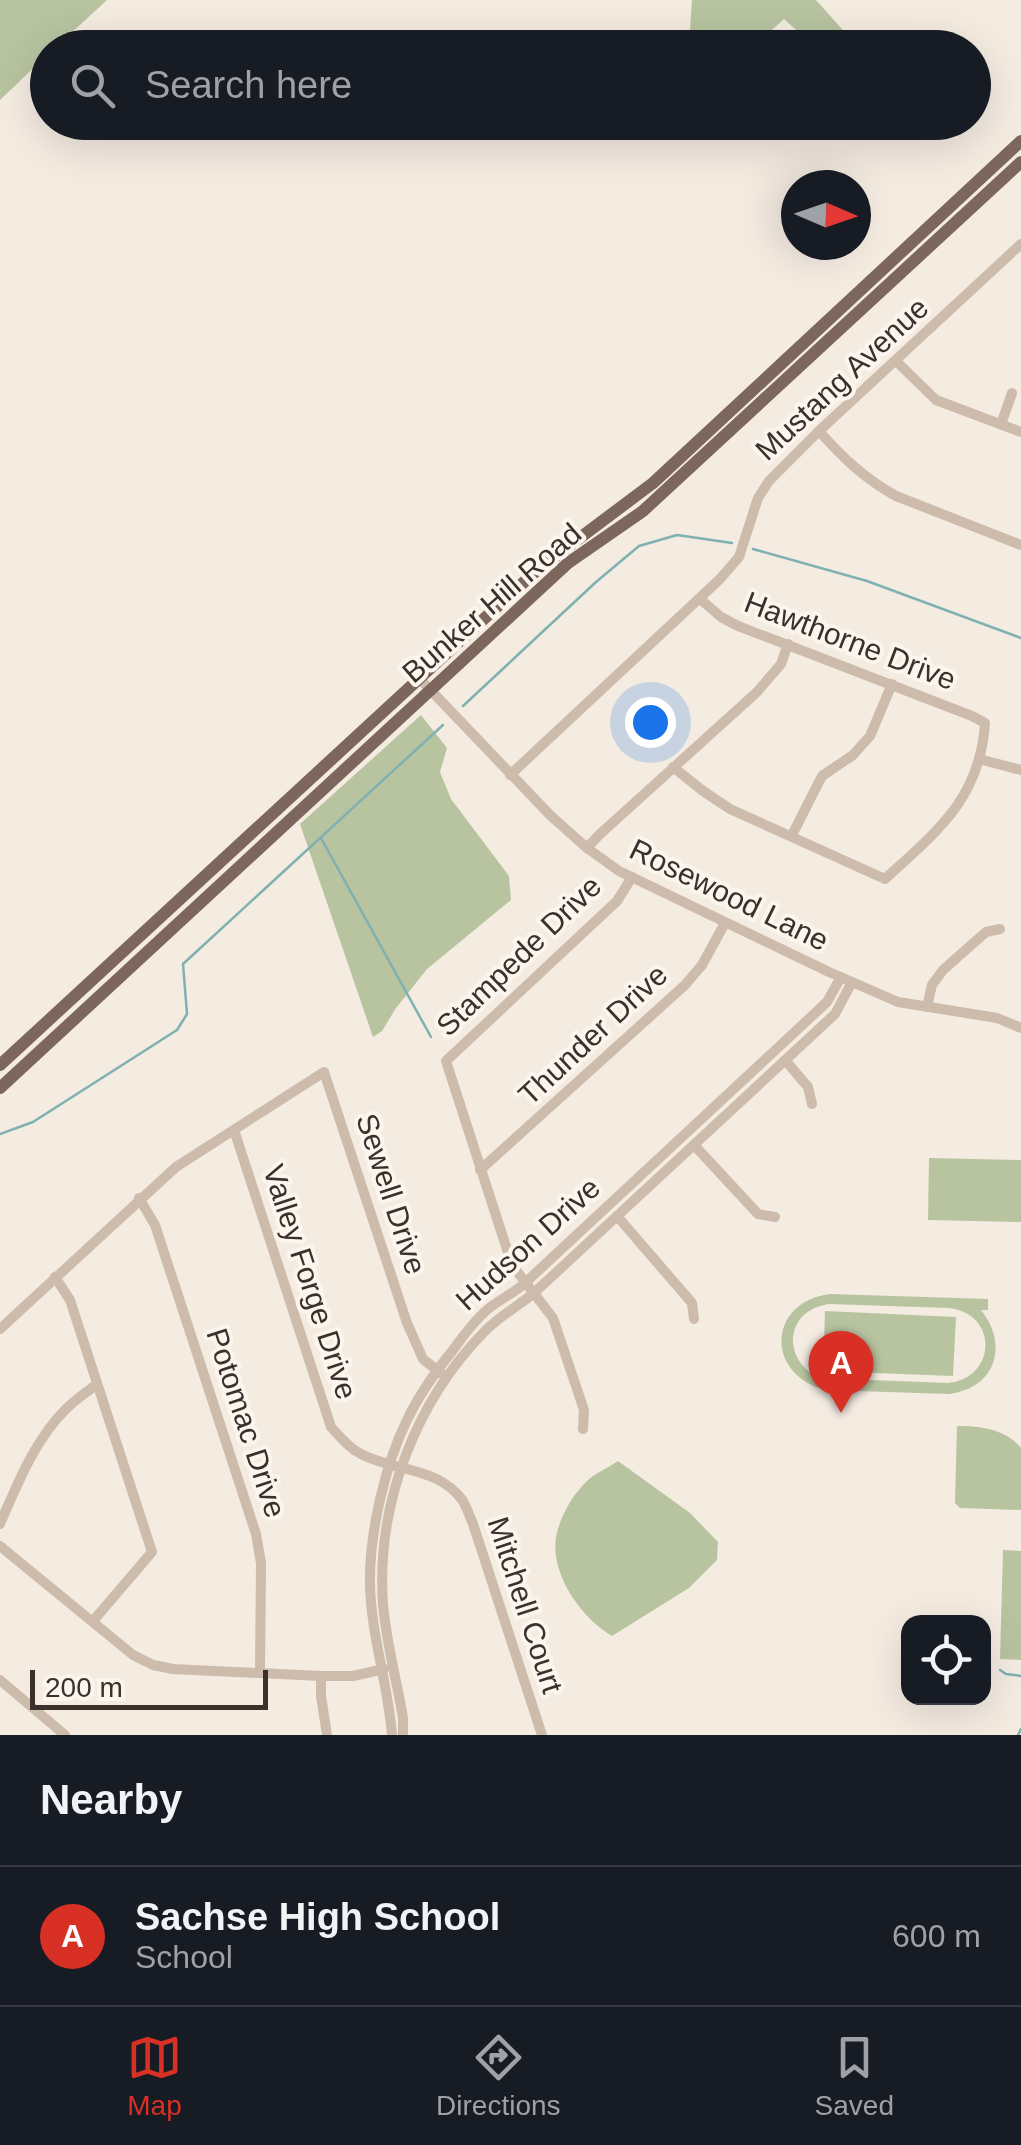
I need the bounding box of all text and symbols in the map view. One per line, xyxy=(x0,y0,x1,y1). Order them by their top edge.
search box xyxy=(30,30,991,140)
icon: search xyxy=(65,58,120,113)
text: Search here xyxy=(145,64,352,106)
north arrow xyxy=(781,170,871,260)
street label: Mustang Avenue xyxy=(749,291,934,467)
street label: Bunker Hill Road xyxy=(396,516,587,689)
street label: Hawthorne Drive xyxy=(740,585,960,696)
your location xyxy=(625,697,676,748)
street label: Rosewood Lane xyxy=(625,832,834,957)
street label: Stampede Drive xyxy=(430,869,607,1042)
street label: Thunder Drive xyxy=(512,958,673,1112)
street label: Sewell Drive xyxy=(350,1109,433,1278)
street label: Valley Forge Drive xyxy=(257,1160,364,1403)
street label: Hudson Drive xyxy=(449,1171,606,1317)
street label: Potomac Drive xyxy=(200,1324,293,1521)
pin: A xyxy=(808,1330,874,1413)
street label: Mitchell Court xyxy=(481,1513,570,1698)
map controls xyxy=(901,1615,991,1705)
button: locate xyxy=(901,1615,991,1705)
scale bar xyxy=(30,1665,268,1710)
text: 200 m xyxy=(45,1672,123,1703)
text: Nearby xyxy=(40,1776,182,1823)
text: Sachse High School xyxy=(135,1896,500,1938)
text: A xyxy=(61,1918,84,1954)
text: 600 m xyxy=(892,1918,981,1954)
text: School xyxy=(135,1939,233,1975)
tab: Map xyxy=(127,2030,182,2122)
tab: Directions xyxy=(436,2030,561,2122)
tab: Saved xyxy=(815,2030,894,2122)

